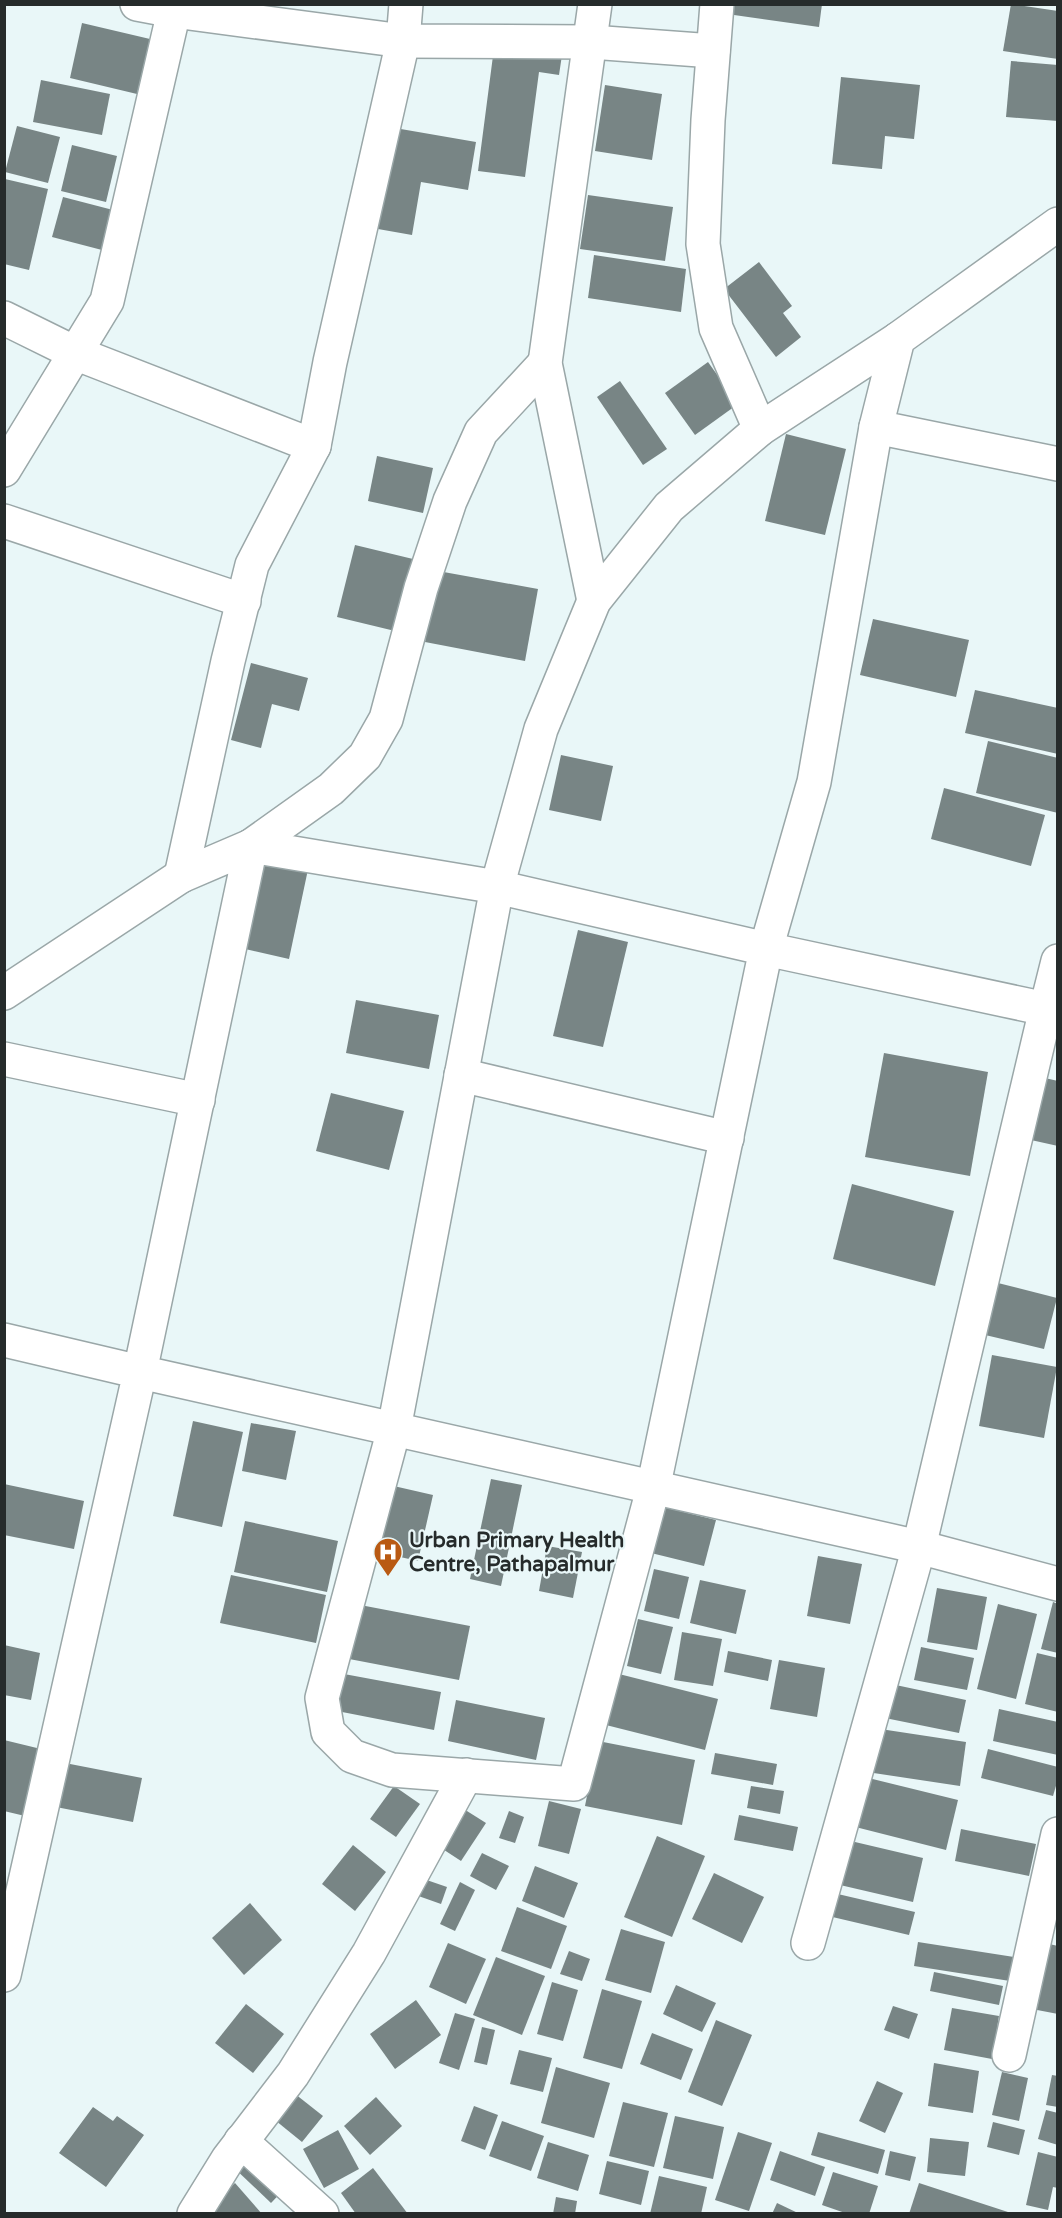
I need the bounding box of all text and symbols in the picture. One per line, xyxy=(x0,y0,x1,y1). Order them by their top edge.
place label: Urban Primary Health Centre, Pathapalmur xyxy=(409,1528,624,1577)
hospital icon: Urban Primary Health Centre, Pathapalmur xyxy=(372,1536,404,1578)

